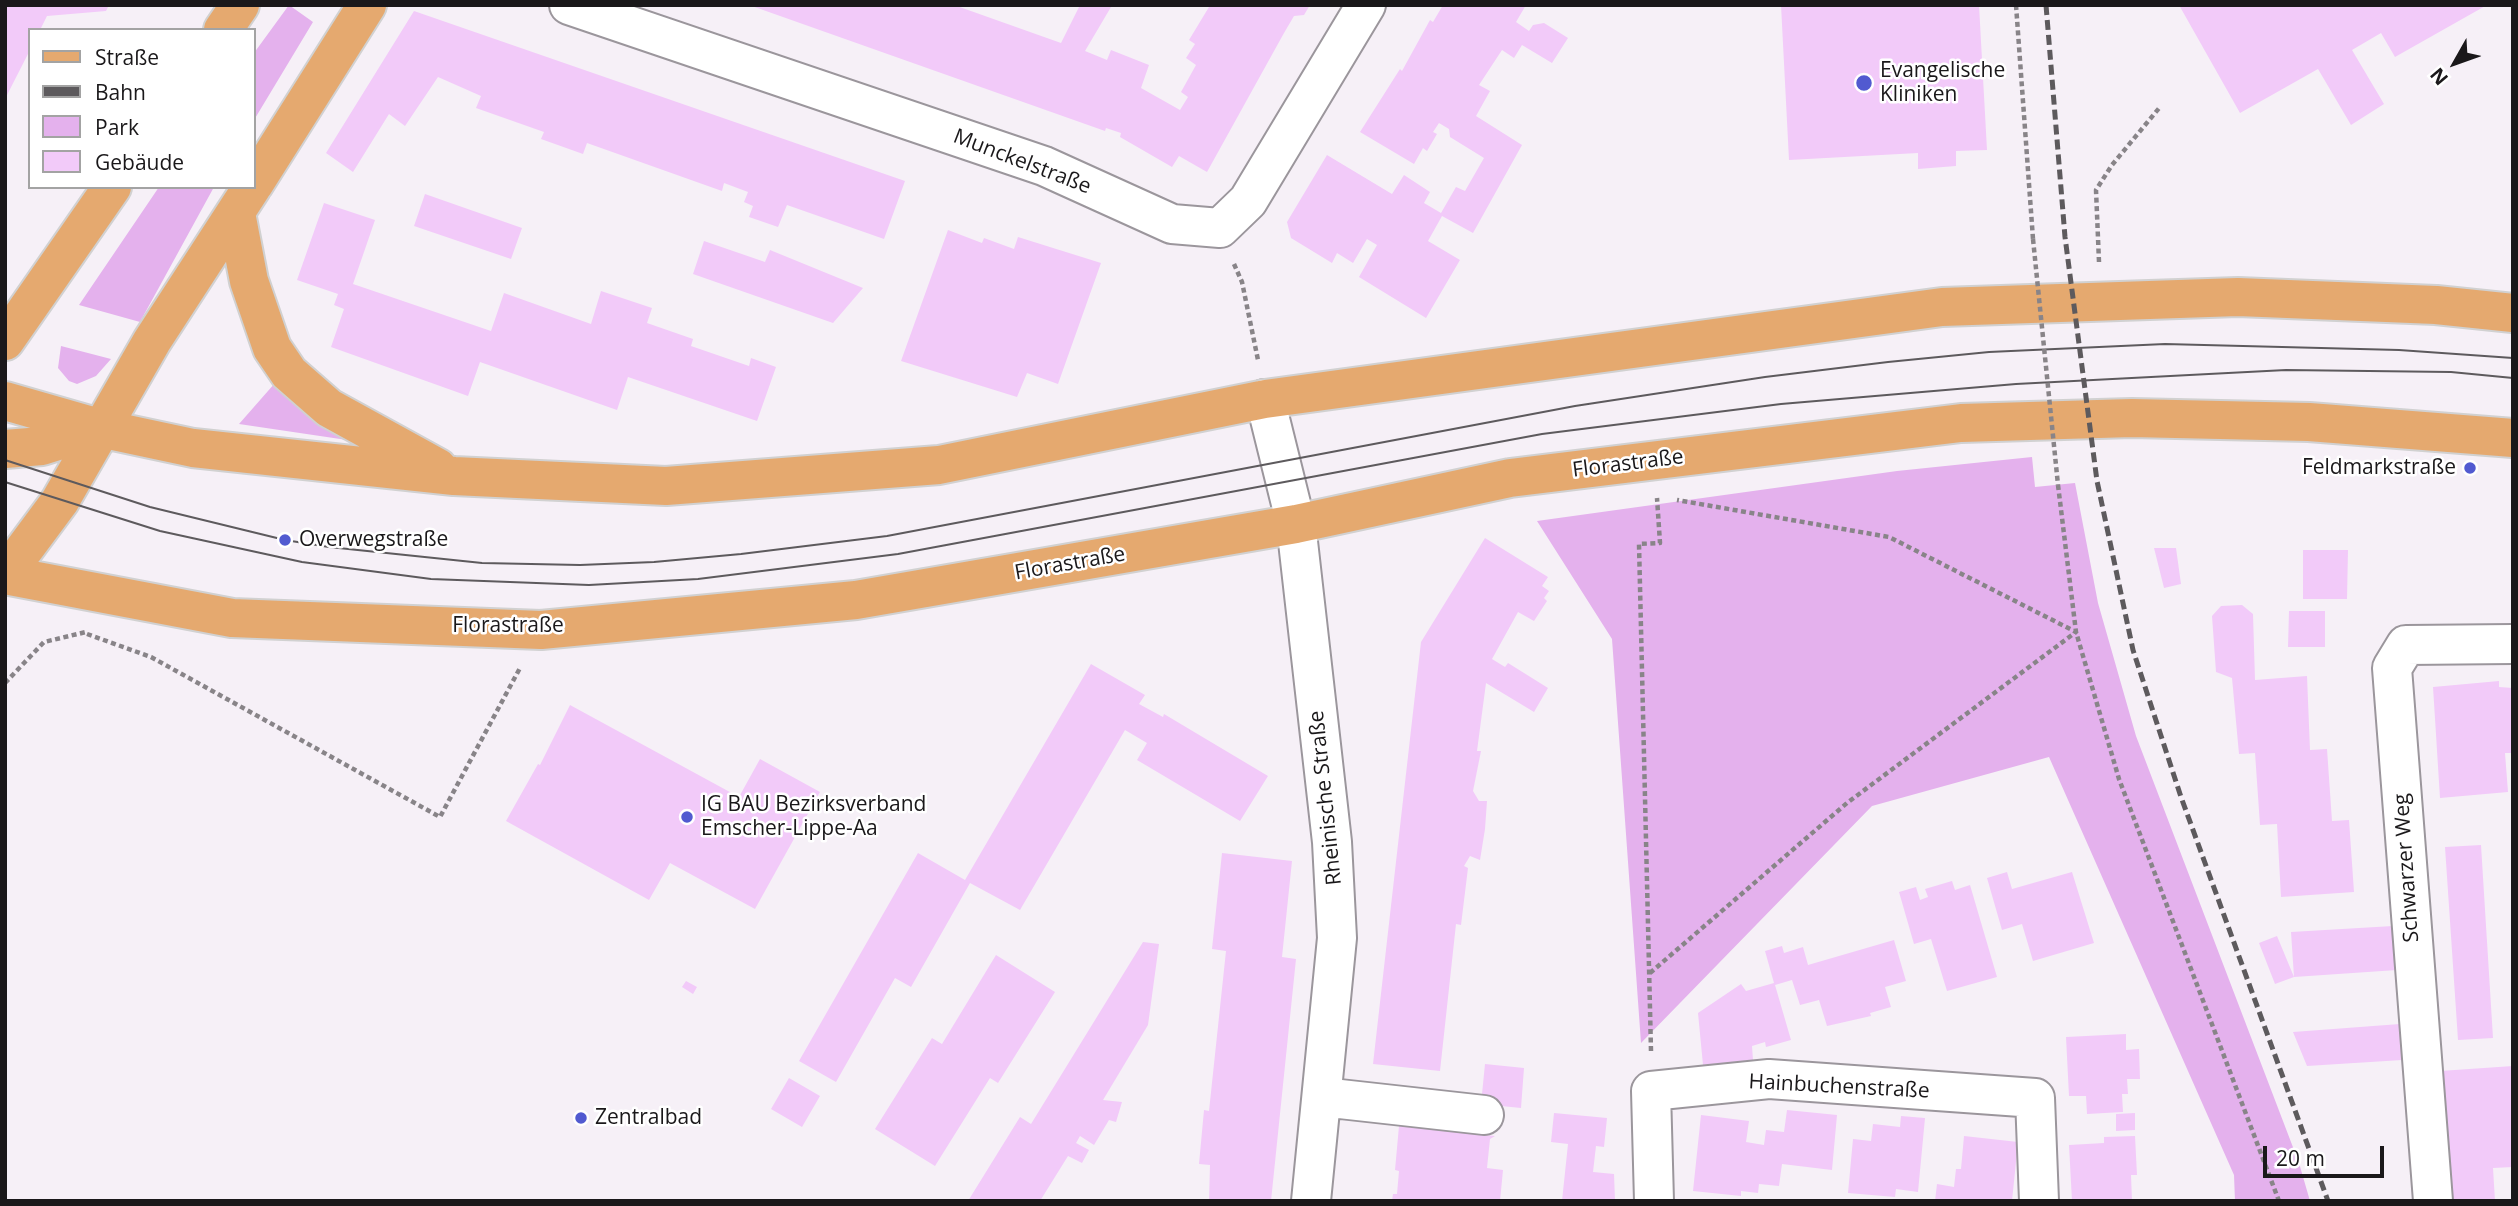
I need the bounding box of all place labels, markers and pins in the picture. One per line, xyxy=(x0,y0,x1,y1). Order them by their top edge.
place label: Evangelische Kliniken xyxy=(1880,58,2005,108)
marker: Evangelische Kliniken xyxy=(1854,73,1874,93)
place label: Feldmarkstraße xyxy=(2302,455,2456,481)
marker: Feldmarkstraße xyxy=(2462,460,2478,476)
place label: Overwegstraße xyxy=(299,527,448,553)
marker: Overwegstraße xyxy=(277,532,293,548)
place label: IG BAU Bezirksverband Emscher-Lippe-Aa xyxy=(701,792,926,842)
marker: IG BAU Bezirksverband Emscher-Lippe-Aa xyxy=(679,809,695,825)
place label: Zentralbad xyxy=(595,1105,702,1131)
marker: Zentralbad xyxy=(573,1110,589,1126)

